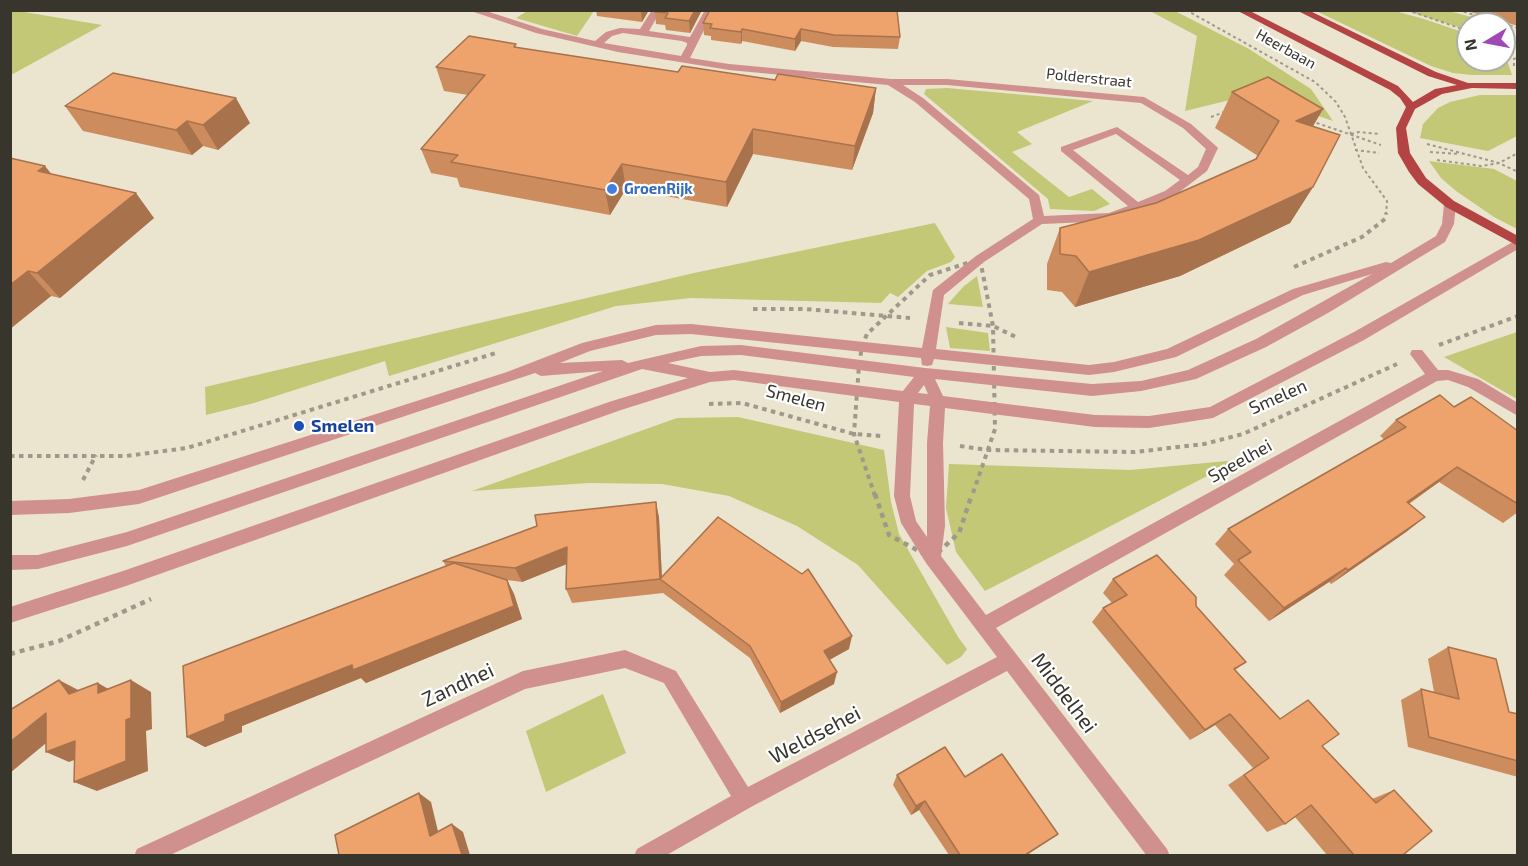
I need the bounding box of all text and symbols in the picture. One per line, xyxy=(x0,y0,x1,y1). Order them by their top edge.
north arrow xyxy=(1456,12,1516,72)
street label: Heerbaan xyxy=(1253,25,1319,73)
text: N xyxy=(1459,38,1480,52)
street label: Polderstraat xyxy=(1045,65,1133,91)
place label: GroenRijk xyxy=(624,180,693,198)
marker: GroenRijk xyxy=(605,182,619,196)
street label: Smelen xyxy=(1246,375,1310,419)
street label: Smelen xyxy=(764,380,828,416)
place label: Smelen xyxy=(311,415,374,437)
marker: Smelen xyxy=(292,419,306,433)
street label: Speelhei xyxy=(1204,435,1276,487)
street label: Middelhei xyxy=(1026,648,1102,738)
street label: Zandhei xyxy=(418,657,498,713)
street label: Weldsehei xyxy=(765,700,865,770)

